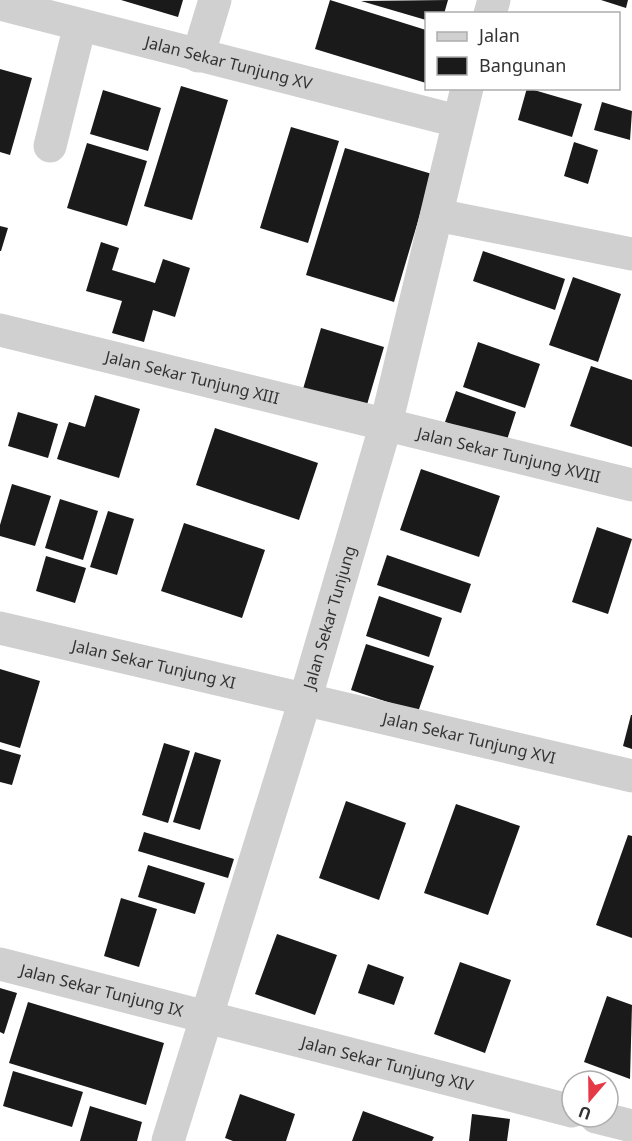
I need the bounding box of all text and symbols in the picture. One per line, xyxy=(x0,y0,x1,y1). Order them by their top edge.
legend xyxy=(425,12,620,90)
text: Jalan xyxy=(477,23,520,47)
street label: Jalan Sekar Tunjung XV xyxy=(141,30,315,95)
text: Bangunan xyxy=(479,53,566,77)
street label: Jalan Sekar Tunjung XIII xyxy=(101,345,281,409)
street label: Jalan Sekar Tunjung XVIII xyxy=(413,421,603,488)
street label: Jalan Sekar Tunjung xyxy=(297,543,361,693)
street label: Jalan Sekar Tunjung XI xyxy=(68,634,238,694)
street label: Jalan Sekar Tunjung XVI xyxy=(379,707,558,769)
street label: Jalan Sekar Tunjung IX xyxy=(16,958,186,1022)
street label: Jalan Sekar Tunjung XIV xyxy=(297,1030,476,1096)
north arrow xyxy=(560,1069,620,1129)
text: U xyxy=(575,1101,594,1126)

